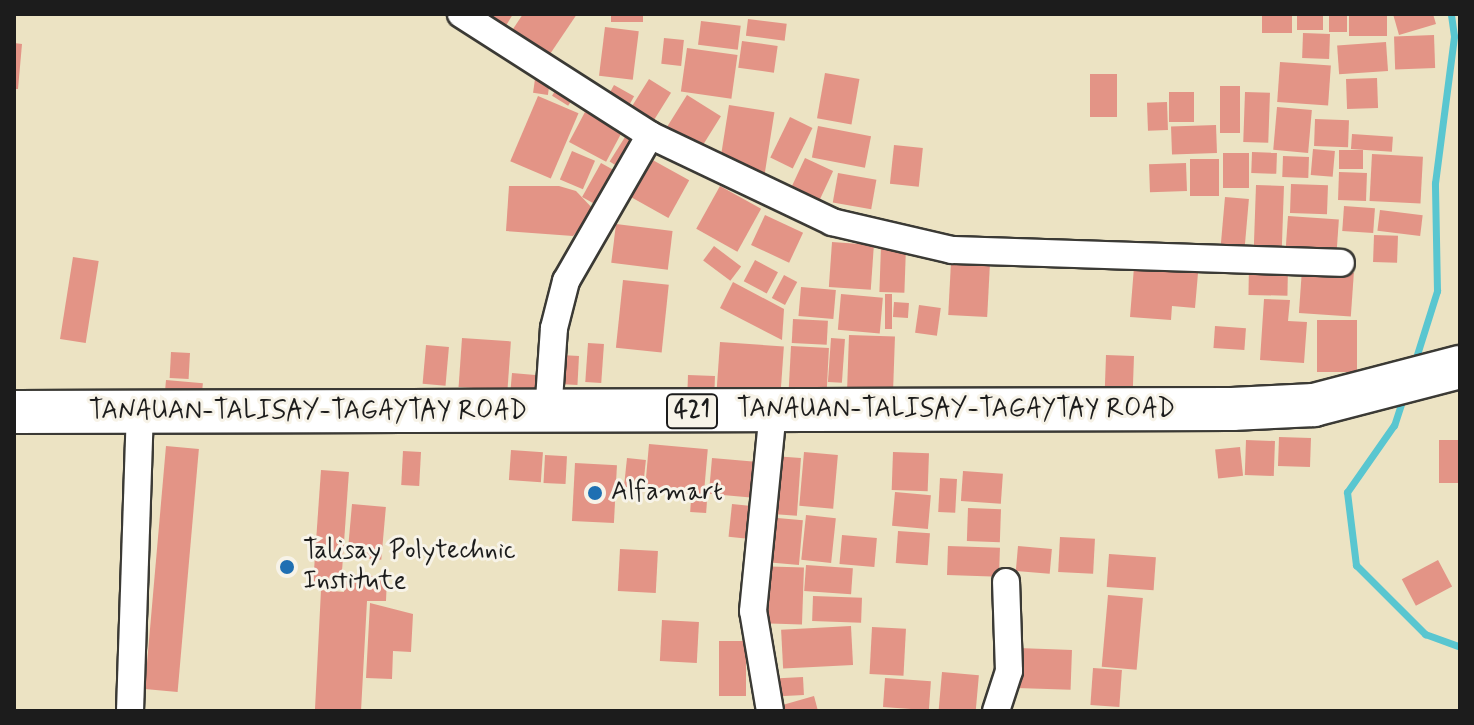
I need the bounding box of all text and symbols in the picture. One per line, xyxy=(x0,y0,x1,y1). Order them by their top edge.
road number: 421 xyxy=(666,391,718,431)
street label: TANAUAN-TALISAY-TAGAYTAY ROAD xyxy=(738,394,1174,426)
street label: TANAUAN-TALISAY-TAGAYTAY ROAD xyxy=(90,396,526,428)
place label: Alfamart xyxy=(611,477,723,509)
marker: Alfamart xyxy=(586,484,604,502)
place label: Talisay Polytechnic Institute xyxy=(303,536,513,598)
marker: Talisay Polytechnic Institute xyxy=(278,558,296,576)

